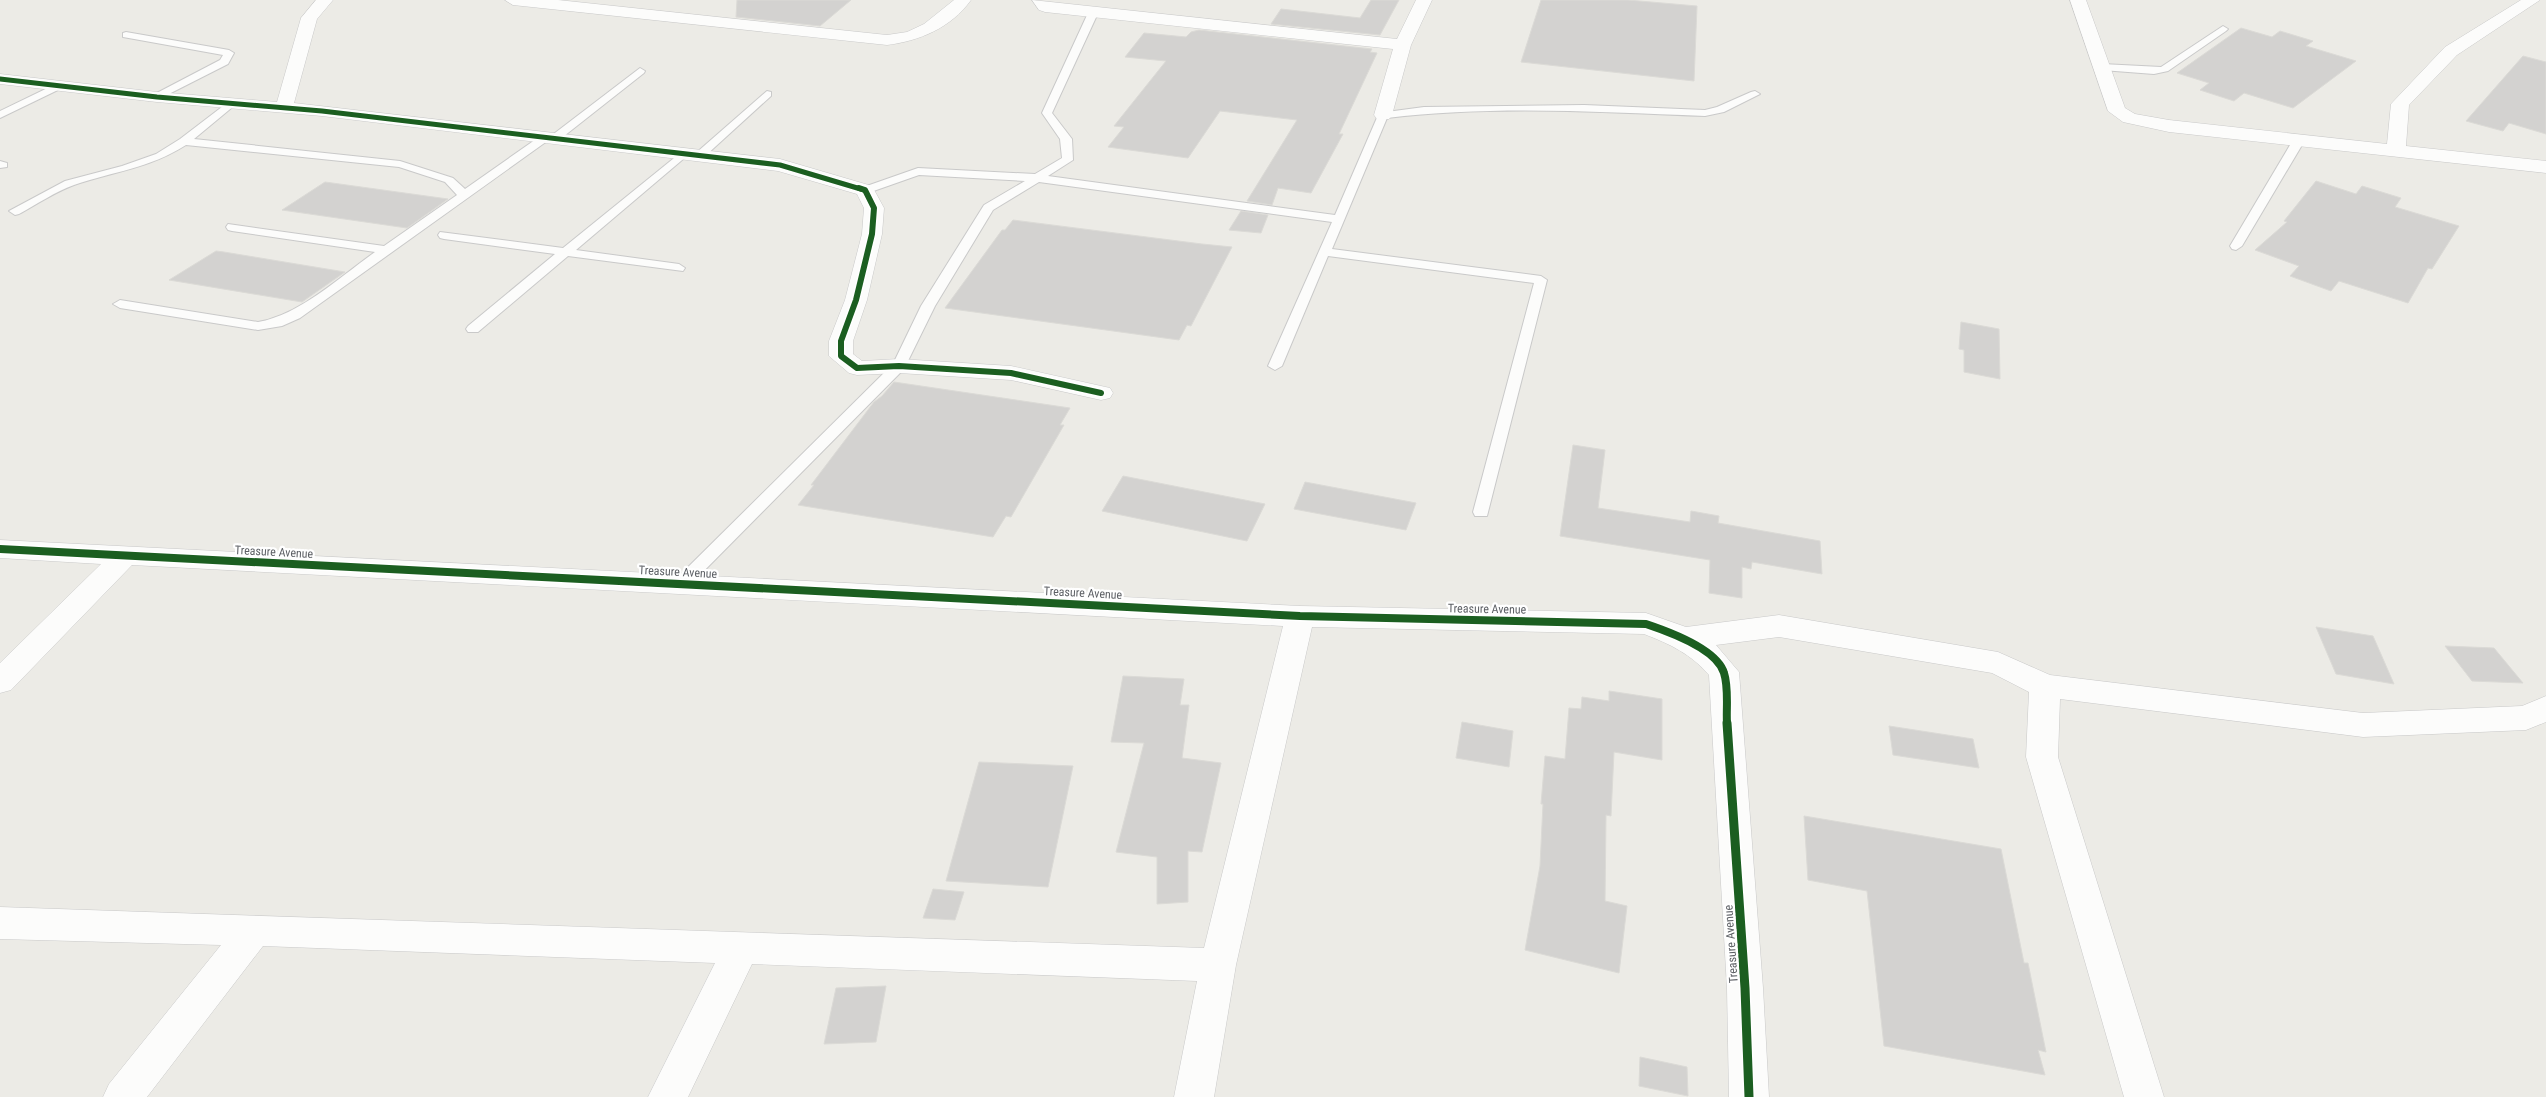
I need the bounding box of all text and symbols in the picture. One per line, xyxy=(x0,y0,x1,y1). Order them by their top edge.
street label: Treasure Avenue xyxy=(234,543,314,561)
street label: Treasure Avenue xyxy=(638,563,718,581)
street label: Treasure Avenue xyxy=(1043,584,1123,602)
street label: Treasure Avenue xyxy=(1448,601,1527,617)
street label: Treasure Avenue xyxy=(1721,904,1741,984)

